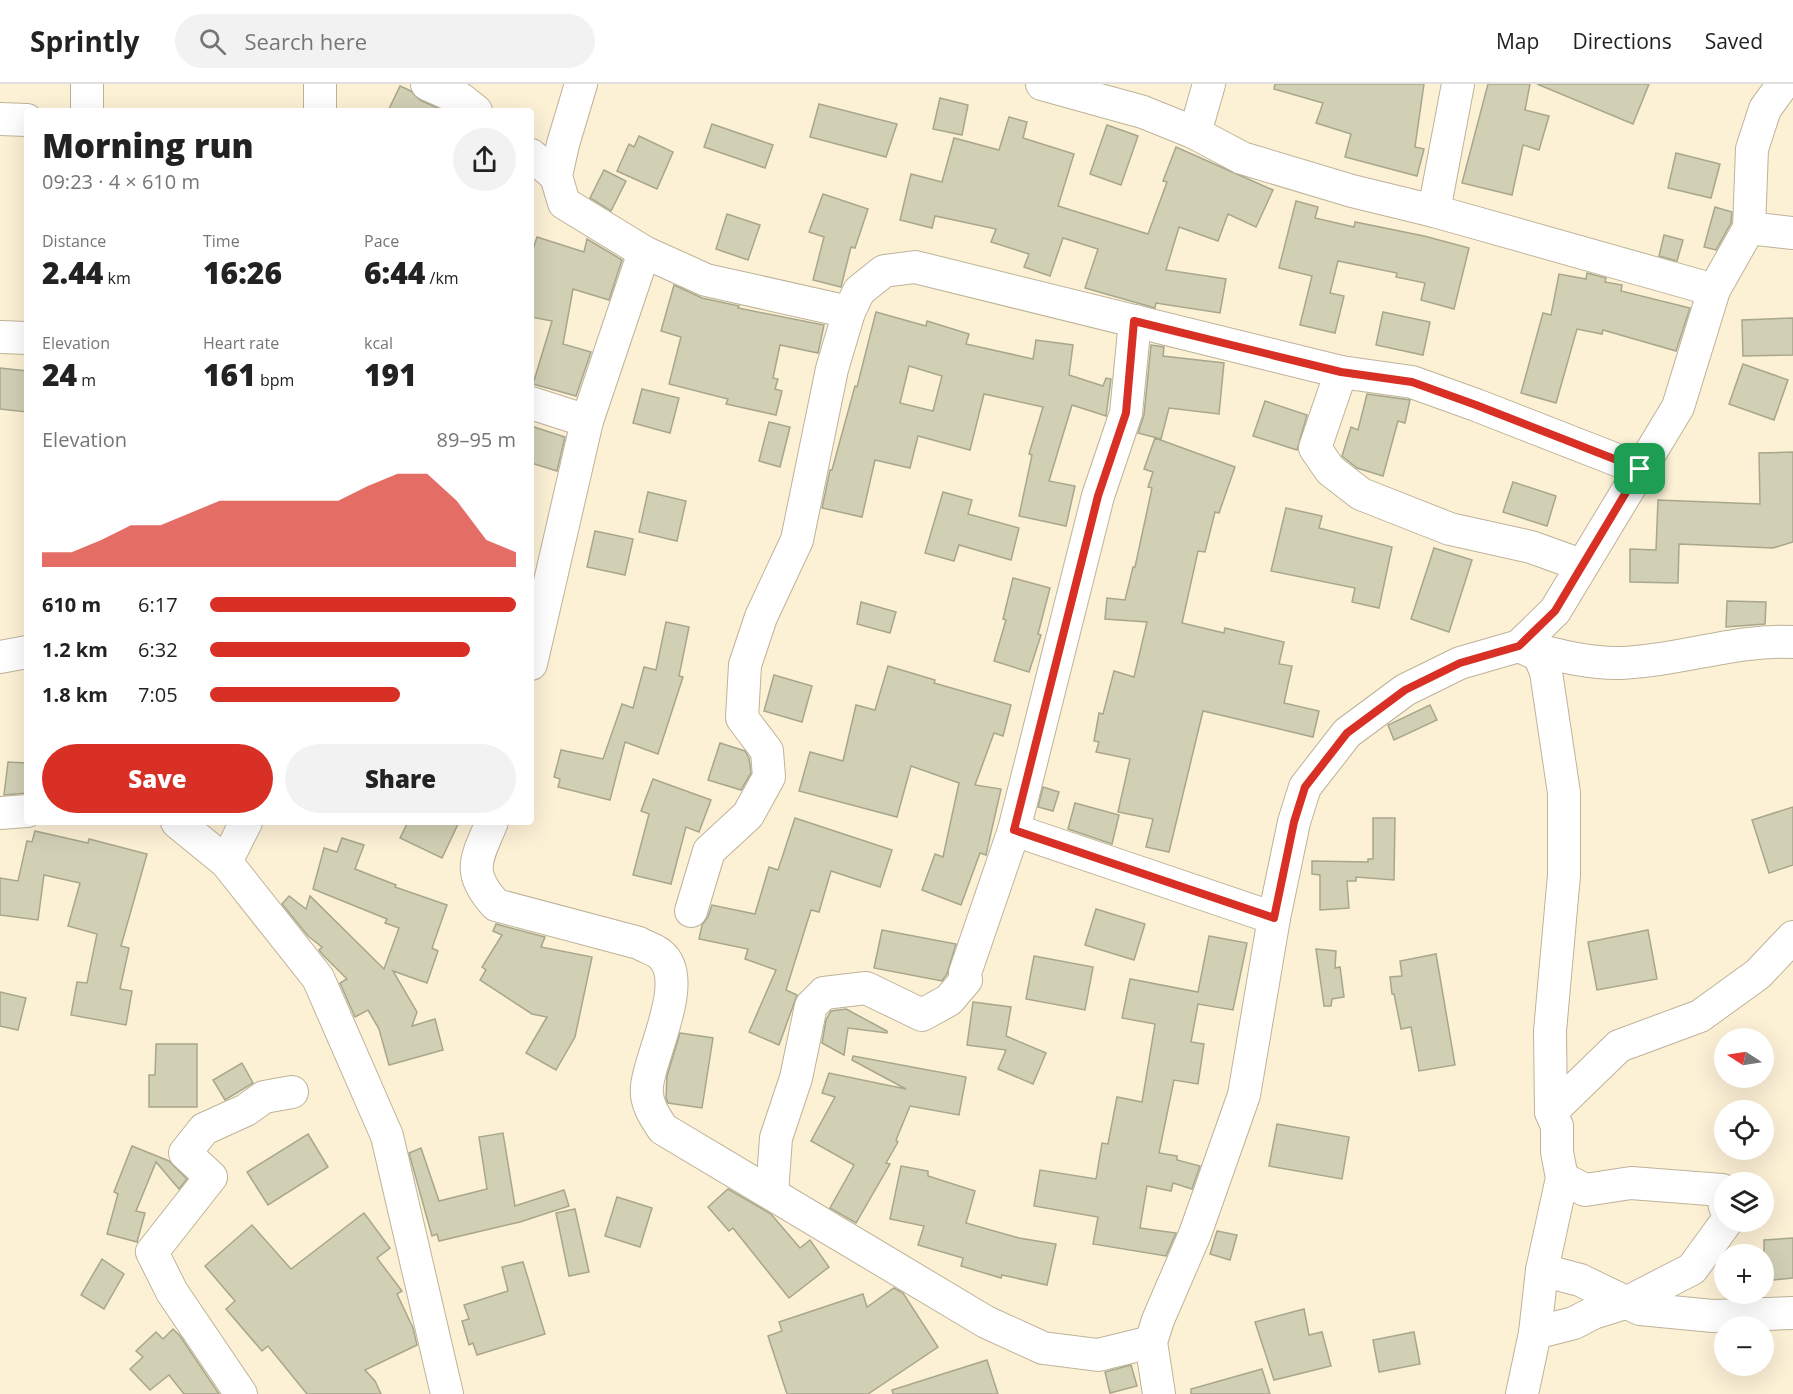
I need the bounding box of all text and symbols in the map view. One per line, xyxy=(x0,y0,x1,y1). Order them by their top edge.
search box xyxy=(175,14,595,68)
text: Sprintly xyxy=(30,22,139,60)
icon: search xyxy=(196,25,229,58)
text: Search here xyxy=(244,26,367,56)
text: Map xyxy=(1496,27,1539,55)
text: Directions xyxy=(1572,27,1672,55)
text: Saved xyxy=(1705,27,1763,55)
text: Morning run xyxy=(42,123,254,168)
button: share xyxy=(453,128,516,191)
text: 09:23 · 4 × 610 m xyxy=(42,168,200,195)
text: Distance xyxy=(42,230,106,252)
text: Time xyxy=(203,230,240,252)
text: Pace xyxy=(364,230,399,252)
text: 2.44 xyxy=(42,252,103,293)
text: 16:26 xyxy=(203,252,282,293)
text: 6:44 xyxy=(364,252,425,293)
text: km xyxy=(103,267,131,289)
text: /km xyxy=(425,267,459,289)
text: Elevation xyxy=(42,332,110,354)
text: Heart rate xyxy=(203,332,279,354)
text: kcal xyxy=(364,332,393,354)
text: 24 xyxy=(42,354,77,395)
text: 161 xyxy=(203,354,256,395)
text: 191 xyxy=(364,354,417,395)
text: m xyxy=(77,369,96,391)
text: bpm xyxy=(256,369,294,391)
text: Elevation xyxy=(42,426,127,453)
text: 89–95 m xyxy=(437,426,516,453)
pin xyxy=(1614,443,1665,494)
icon: arrive xyxy=(1623,452,1656,485)
text: 610 m xyxy=(42,591,101,618)
text: 6:17 xyxy=(138,591,178,618)
text: 1.2 km xyxy=(42,636,108,663)
text: 6:32 xyxy=(138,636,178,663)
text: 1.8 km xyxy=(42,681,108,708)
text: 7:05 xyxy=(138,681,178,708)
button: Save xyxy=(42,744,273,813)
button: Share xyxy=(285,744,516,813)
north arrow xyxy=(1714,1028,1774,1088)
map controls xyxy=(1714,1028,1774,1376)
button: locate xyxy=(1714,1100,1774,1160)
button: layers xyxy=(1714,1172,1774,1232)
button: + xyxy=(1714,1244,1774,1304)
button: − xyxy=(1714,1316,1774,1376)

